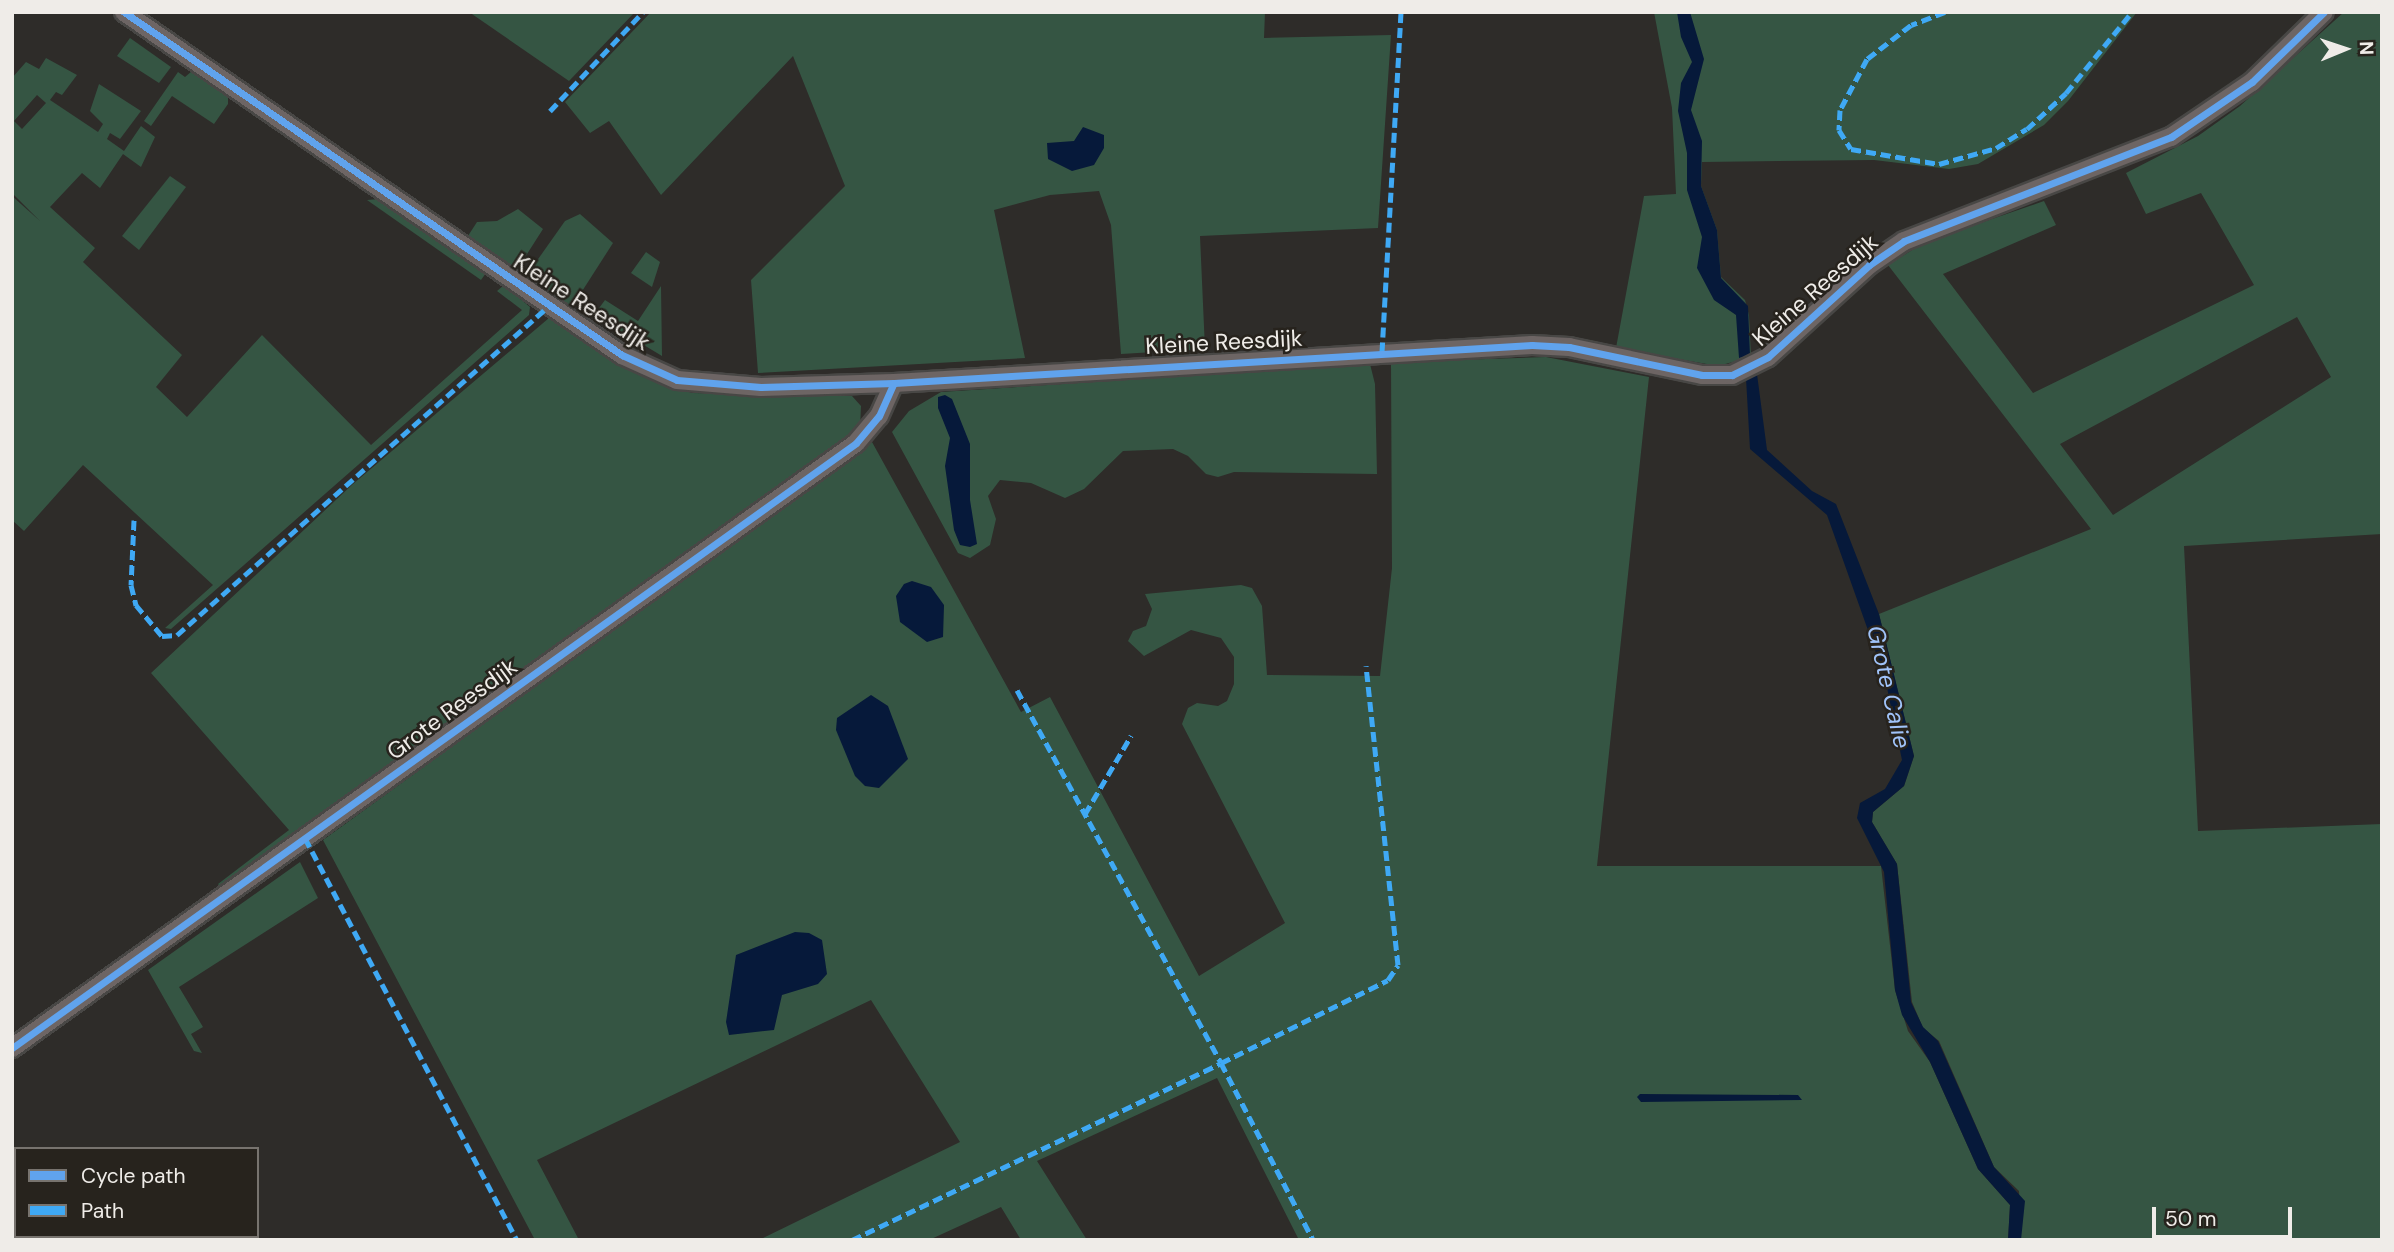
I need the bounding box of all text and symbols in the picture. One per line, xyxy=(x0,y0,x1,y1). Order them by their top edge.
north arrow xyxy=(2310,14,2380,84)
text: N xyxy=(2354,41,2379,56)
street label: Kleine Reesdijk xyxy=(1747,228,1883,352)
street label: Kleine Reesdijk xyxy=(509,248,655,356)
street label: Kleine Reesdijk xyxy=(1145,324,1303,360)
water label: Grote Calie xyxy=(1861,623,1917,751)
street label: Grote Reesdijk xyxy=(381,652,523,766)
legend xyxy=(14,1147,259,1238)
text: Cycle path xyxy=(81,1162,186,1190)
scale bar xyxy=(2156,1192,2296,1236)
text: Path xyxy=(81,1197,124,1225)
text: 50 m xyxy=(2165,1205,2216,1233)

